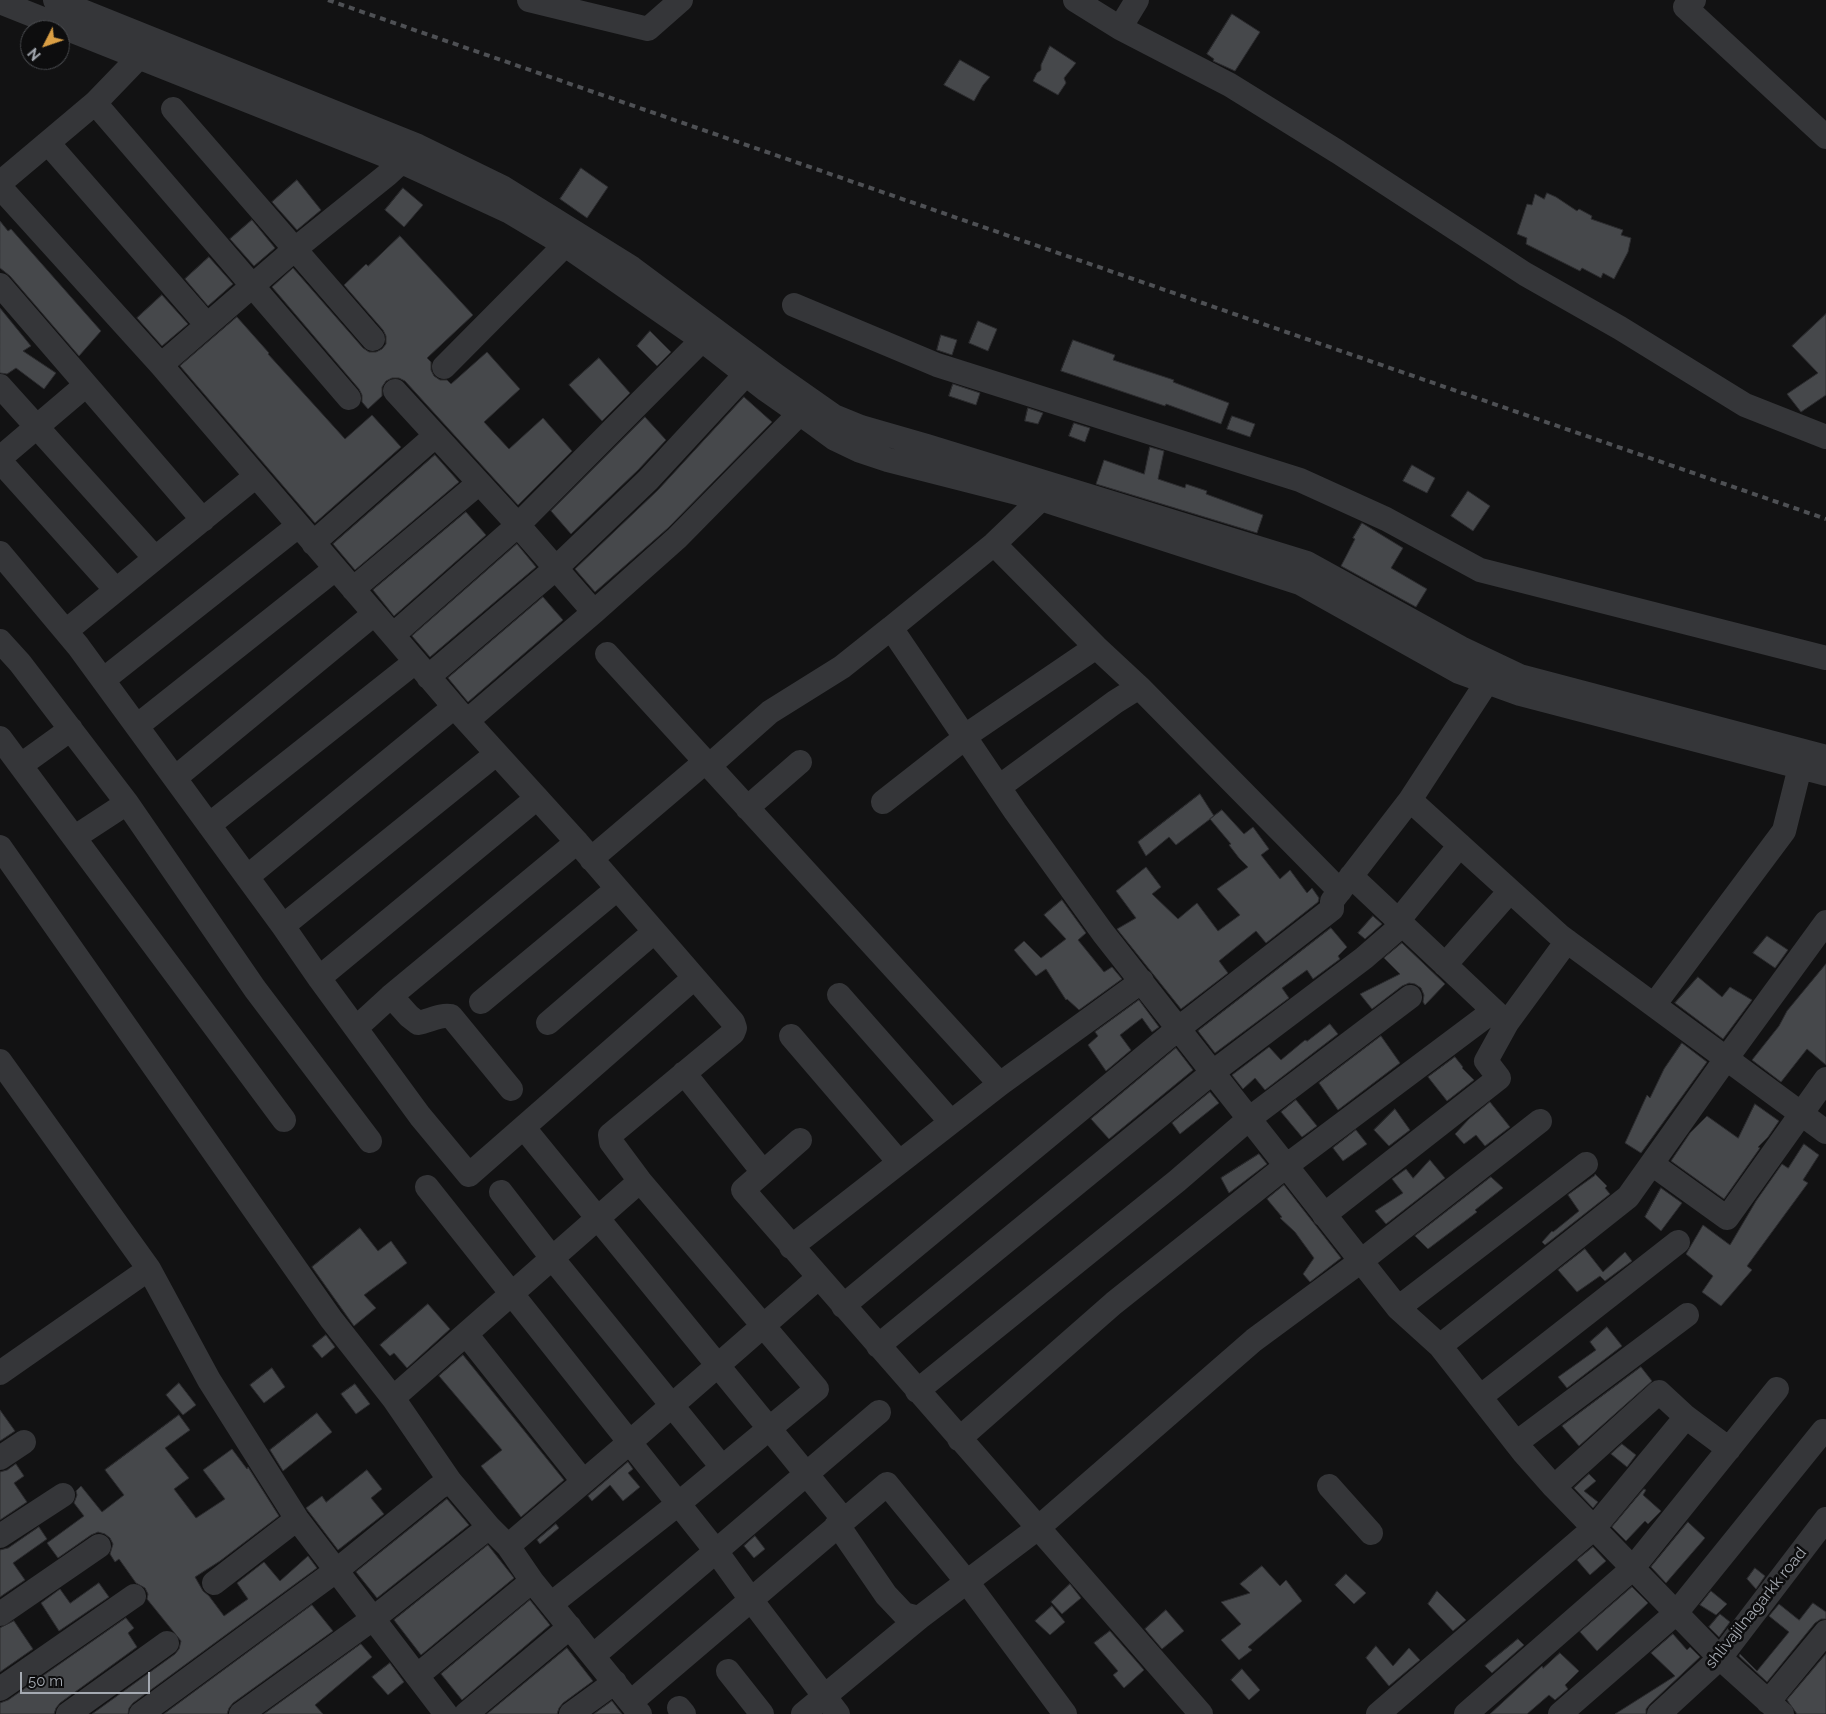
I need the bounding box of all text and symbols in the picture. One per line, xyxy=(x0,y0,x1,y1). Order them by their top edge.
north arrow xyxy=(20,20,70,70)
text: N xyxy=(25,45,44,63)
street label: shlivajilnagarkk road xyxy=(1701,1544,1811,1672)
scale bar xyxy=(22,1662,152,1694)
text: 50 m xyxy=(28,1672,63,1690)

